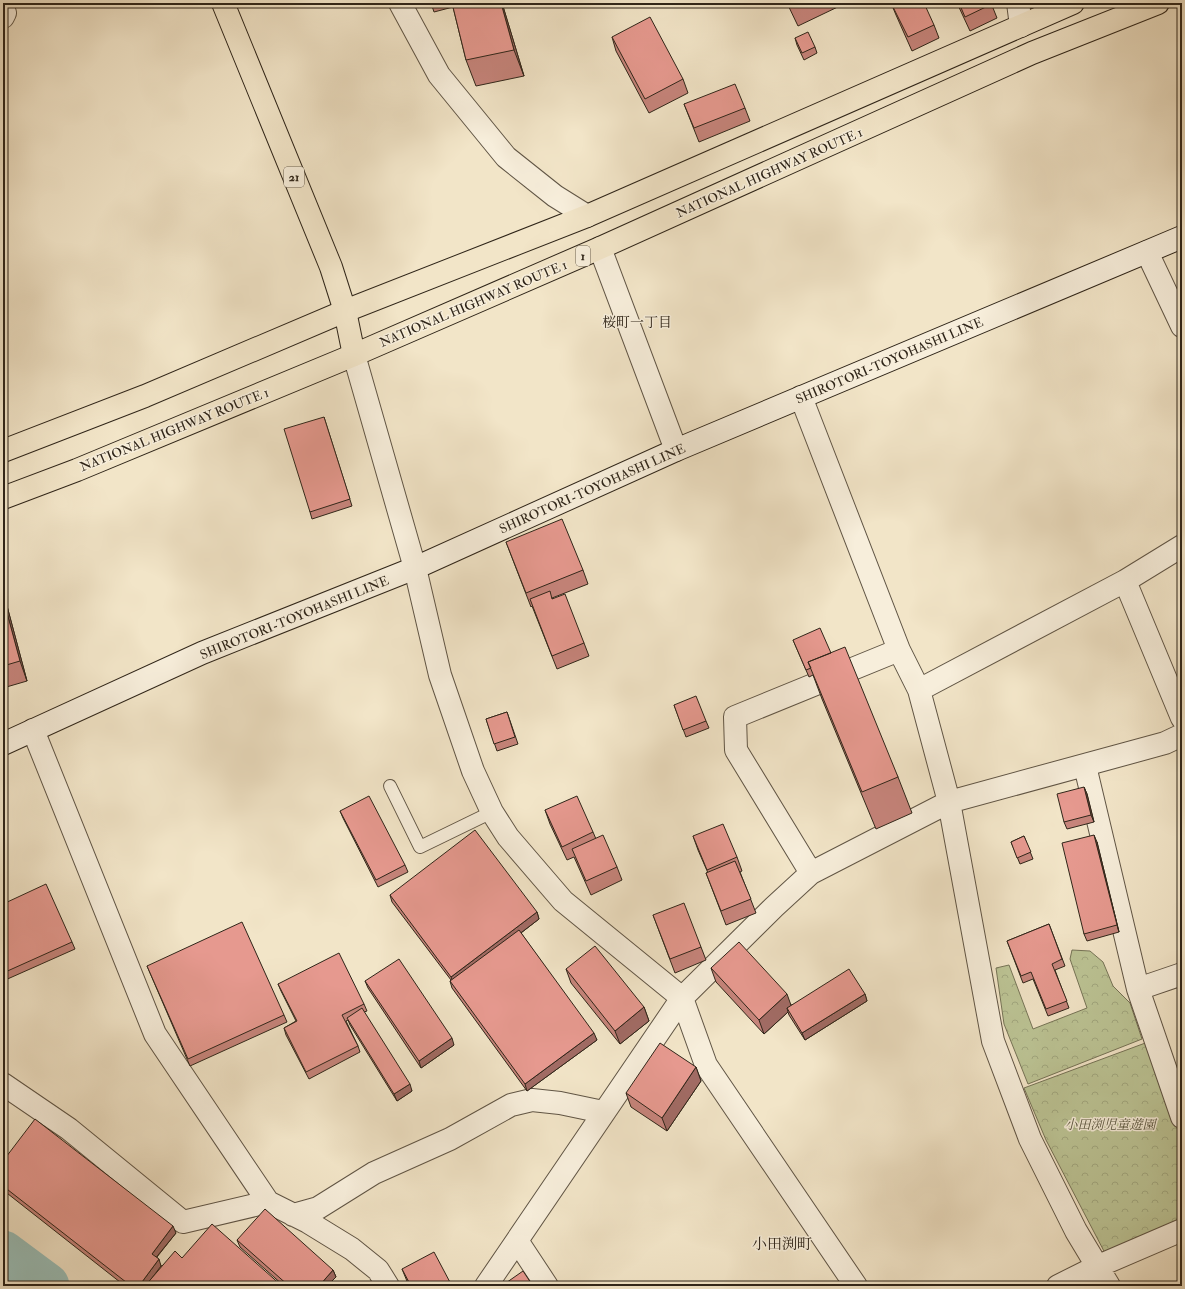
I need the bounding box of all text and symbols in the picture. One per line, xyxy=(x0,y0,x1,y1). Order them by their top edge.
street label: NATIONAL HIGHWAY ROUTE 1 xyxy=(674,124,865,221)
road number: 21 xyxy=(284,167,304,187)
road number: 1 xyxy=(576,246,590,266)
street label: NATIONAL HIGHWAY ROUTE 1 xyxy=(377,257,570,351)
district label: 桜町一丁目 xyxy=(602,314,672,331)
street label: SHIROTORI-TOYOHASHI LINE xyxy=(793,314,986,408)
street label: NATIONAL HIGHWAY ROUTE 1 xyxy=(78,384,272,475)
street label: SHIROTORI-TOYOHASHI LINE xyxy=(497,440,688,537)
street label: SHIROTORI-TOYOHASHI LINE xyxy=(198,573,391,663)
park label: 小田渕児童遊園 xyxy=(1064,1117,1157,1133)
district label: 小田渕町 xyxy=(752,1235,812,1254)

